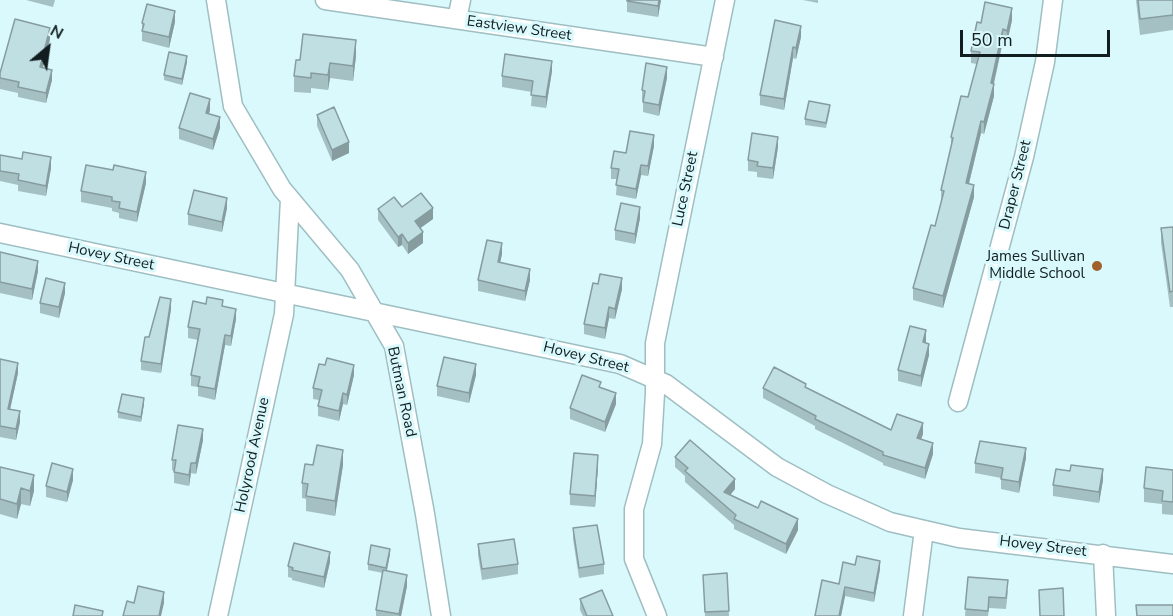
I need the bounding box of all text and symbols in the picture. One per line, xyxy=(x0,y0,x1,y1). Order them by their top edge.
street label: Eastview Street xyxy=(465,13,573,45)
north arrow xyxy=(18,18,78,78)
scale bar xyxy=(963,18,1113,56)
text: N xyxy=(46,20,67,45)
text: 50 m xyxy=(971,28,1013,52)
street label: Draper Street xyxy=(996,139,1036,231)
street label: Luce Street xyxy=(669,150,703,228)
street label: Hovey Street xyxy=(66,239,156,275)
place label: James Sullivan Middle School xyxy=(986,248,1085,283)
marker: James Sullivan Middle School xyxy=(1090,259,1104,273)
street label: Hovey Street xyxy=(541,339,631,377)
street label: Butman Road xyxy=(383,345,419,439)
street label: Holyrood Avenue xyxy=(232,396,274,514)
street label: Hovey Street xyxy=(998,533,1088,561)

